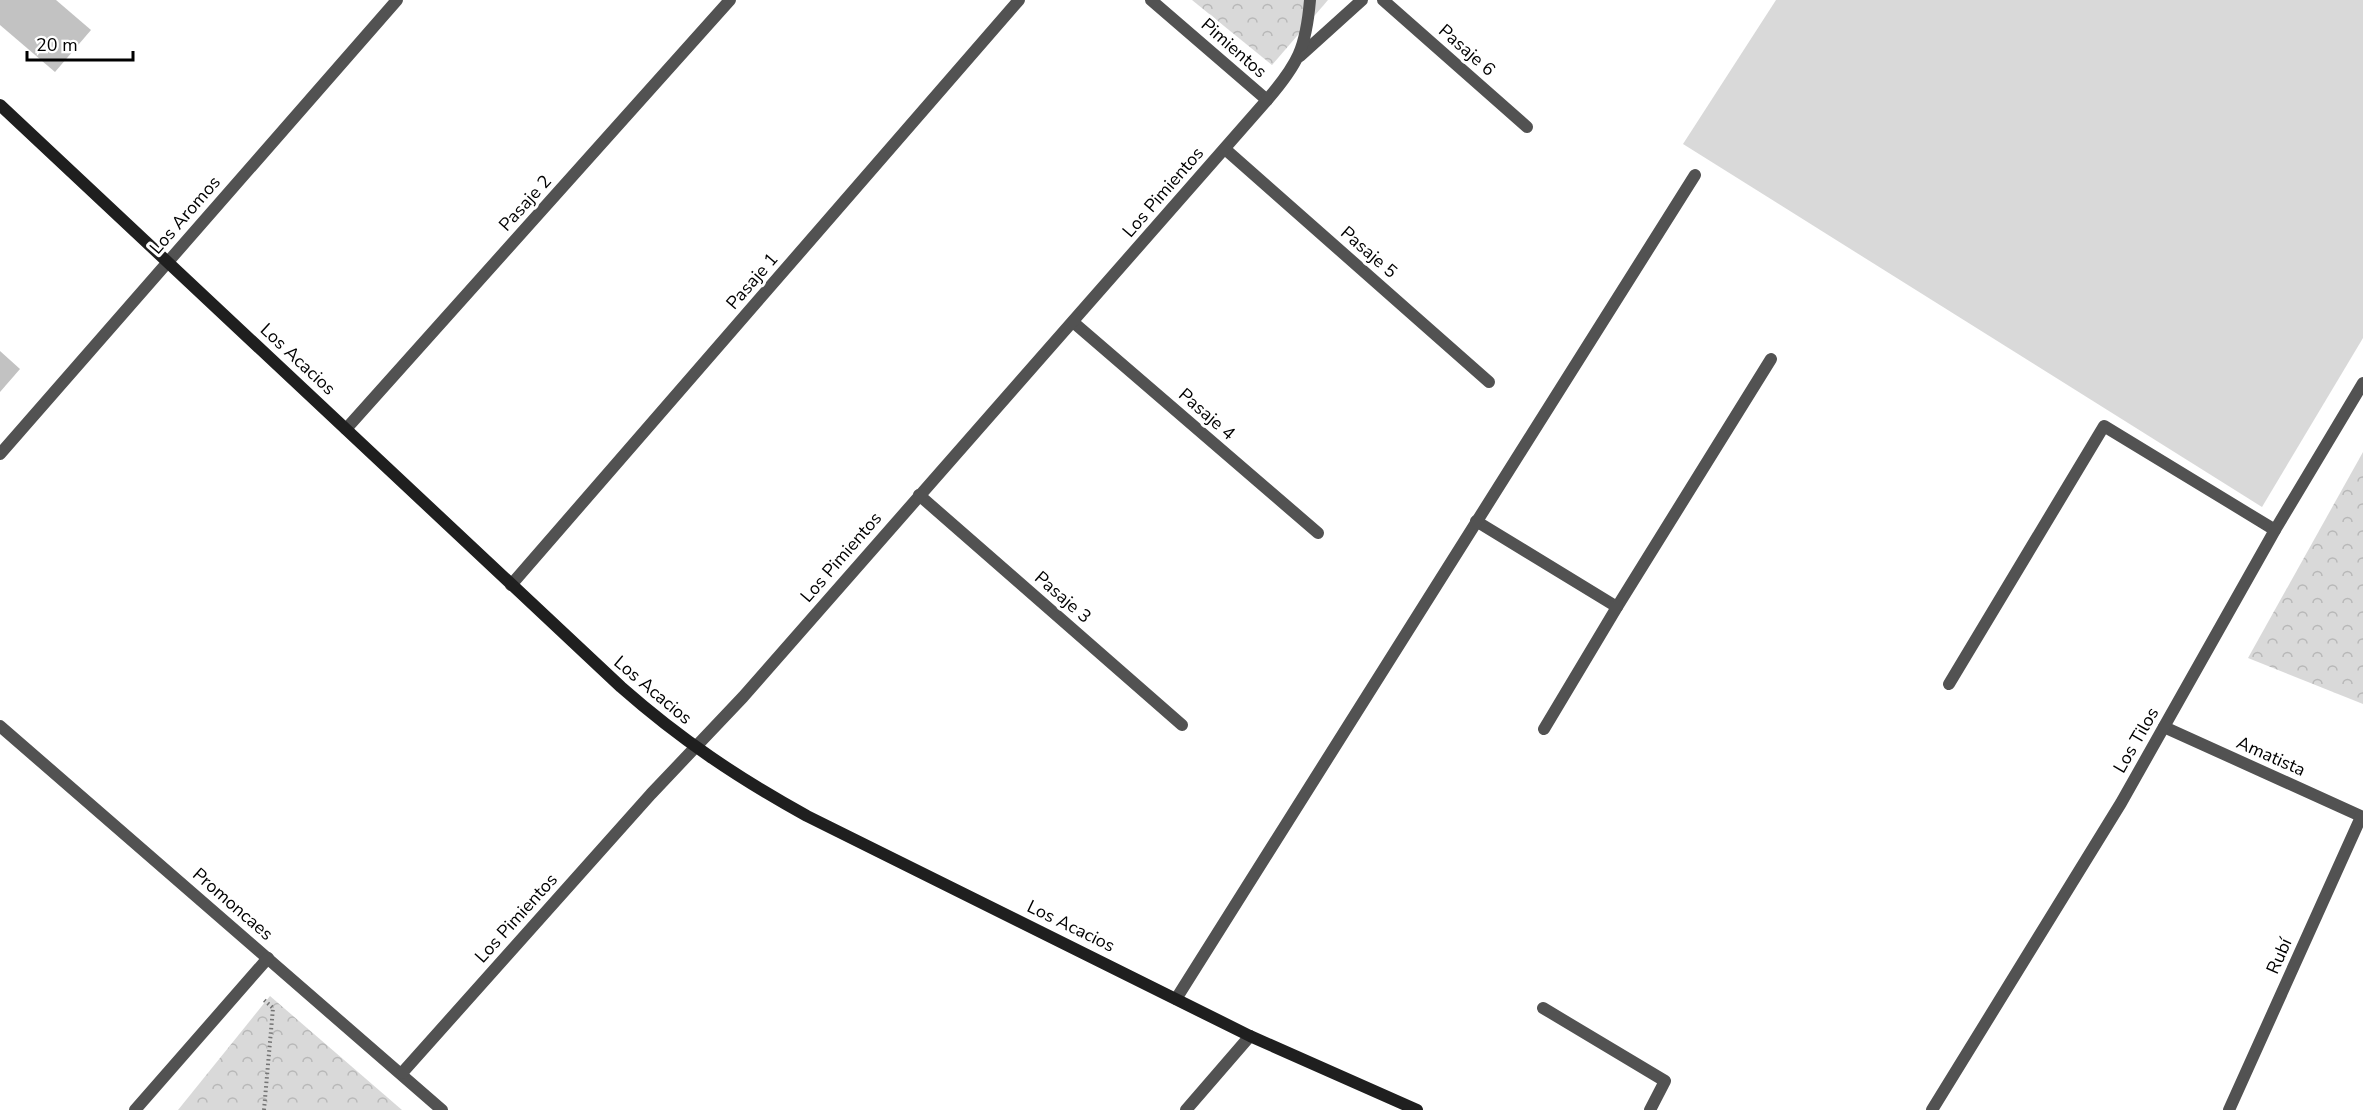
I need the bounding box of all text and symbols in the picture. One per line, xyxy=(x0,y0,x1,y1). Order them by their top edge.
street label: Pimientos xyxy=(1196,13,1272,83)
street label: Pasaje 6 xyxy=(1433,19,1501,81)
scale bar xyxy=(27,24,134,62)
text: 20 m xyxy=(36,33,78,57)
street label: Los Pimientos xyxy=(1117,142,1209,242)
street label: Pasaje 2 xyxy=(493,170,557,236)
street label: Los Aromos xyxy=(144,171,226,259)
street label: Pasaje 5 xyxy=(1335,221,1403,283)
street label: Pasaje 1 xyxy=(721,247,783,315)
street label: Los Acacios xyxy=(255,318,341,400)
street label: Pasaje 4 xyxy=(1173,383,1241,445)
street label: Los Pimientos xyxy=(795,507,887,607)
street label: Pasaje 3 xyxy=(1029,566,1097,628)
street label: Los Acacios xyxy=(609,650,697,730)
street label: Los Tilos xyxy=(2108,703,2164,777)
street label: Amatista xyxy=(2233,730,2309,782)
street label: Promoncaes xyxy=(188,862,278,946)
street label: Los Pimientos xyxy=(469,868,563,968)
street label: Los Acacios xyxy=(1023,894,1119,958)
street label: Rubí xyxy=(2261,934,2298,978)

